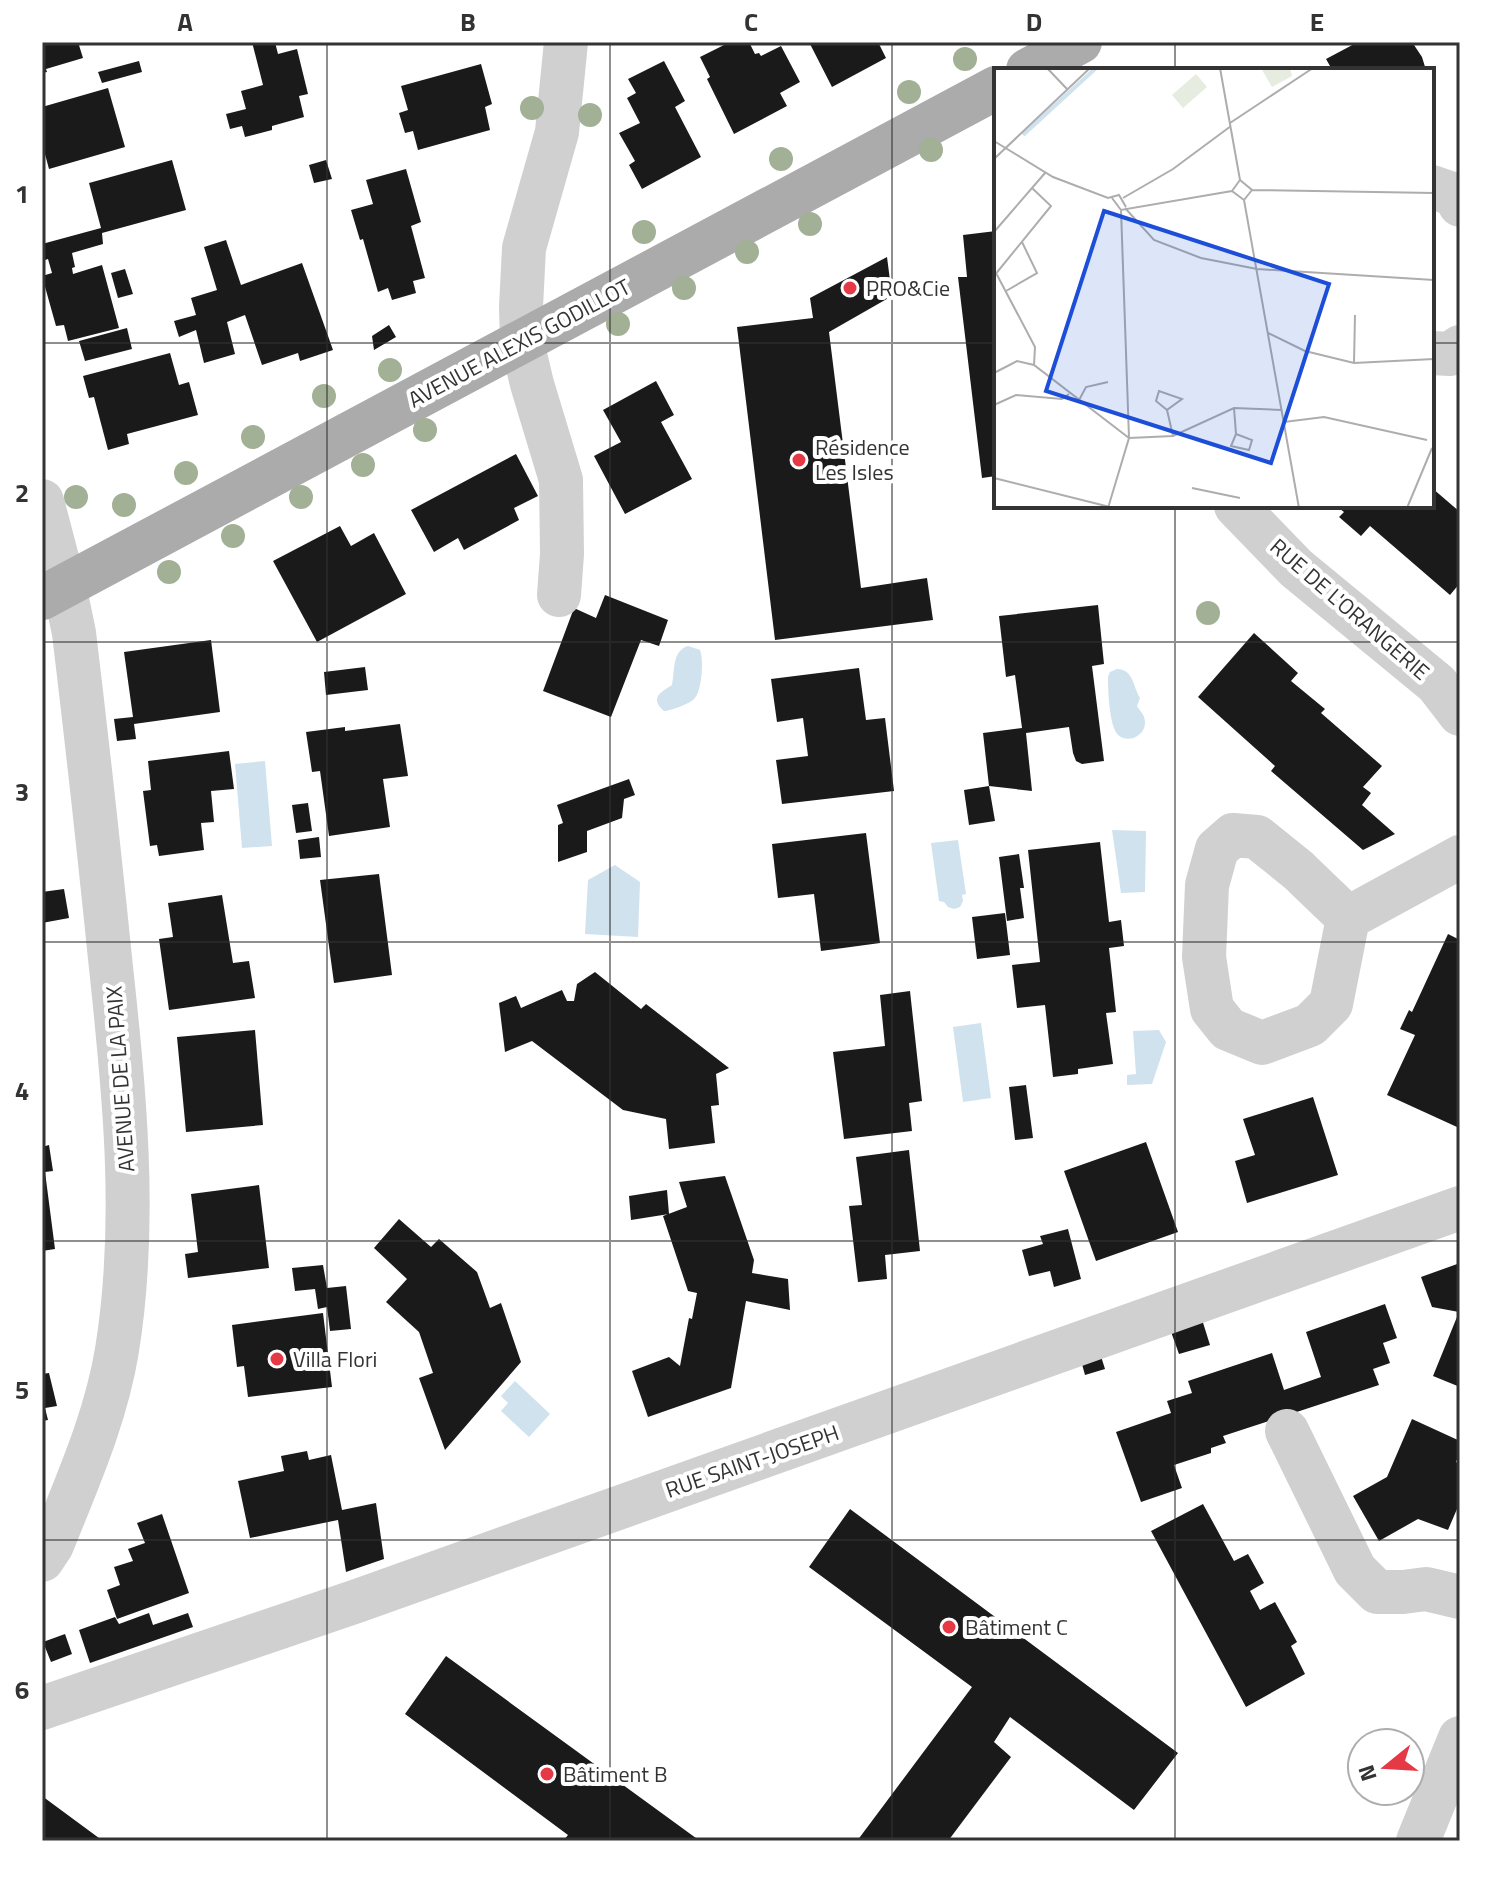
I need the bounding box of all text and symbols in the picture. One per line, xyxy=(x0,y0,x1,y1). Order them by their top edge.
text: A xyxy=(177,2,193,41)
text: B xyxy=(460,2,476,41)
text: C xyxy=(744,2,758,41)
text: D xyxy=(1026,2,1042,41)
text: E xyxy=(1310,2,1324,41)
inset map xyxy=(994,68,1434,508)
text: 1 xyxy=(15,174,29,213)
street label: AVENUE ALEXIS GODILLOT xyxy=(402,270,637,416)
place label: PRO&Cie xyxy=(866,271,950,305)
marker: PRO&Cie xyxy=(841,279,859,297)
place label: Résidence Les Isles xyxy=(815,430,910,489)
marker: Résidence Les Isles xyxy=(790,451,808,469)
text: 2 xyxy=(15,473,29,512)
street label: RUE DE L'ORANGERIE xyxy=(1263,530,1437,688)
text: 3 xyxy=(15,772,29,811)
street label: AVENUE DE LA PAIX xyxy=(97,985,143,1173)
text: 4 xyxy=(15,1071,29,1110)
place label: Villa Flori xyxy=(293,1342,377,1376)
marker: Villa Flori xyxy=(268,1350,286,1368)
text: 5 xyxy=(15,1370,29,1409)
street label: RUE SAINT-JOSEPH xyxy=(660,1415,844,1507)
place label: Bâtiment C xyxy=(965,1610,1068,1644)
marker: Bâtiment C xyxy=(940,1618,958,1636)
text: 6 xyxy=(15,1670,29,1709)
north arrow xyxy=(1346,1727,1426,1807)
place label: Bâtiment B xyxy=(563,1757,667,1791)
text: N xyxy=(1348,1761,1386,1786)
marker: Bâtiment B xyxy=(538,1765,556,1783)

